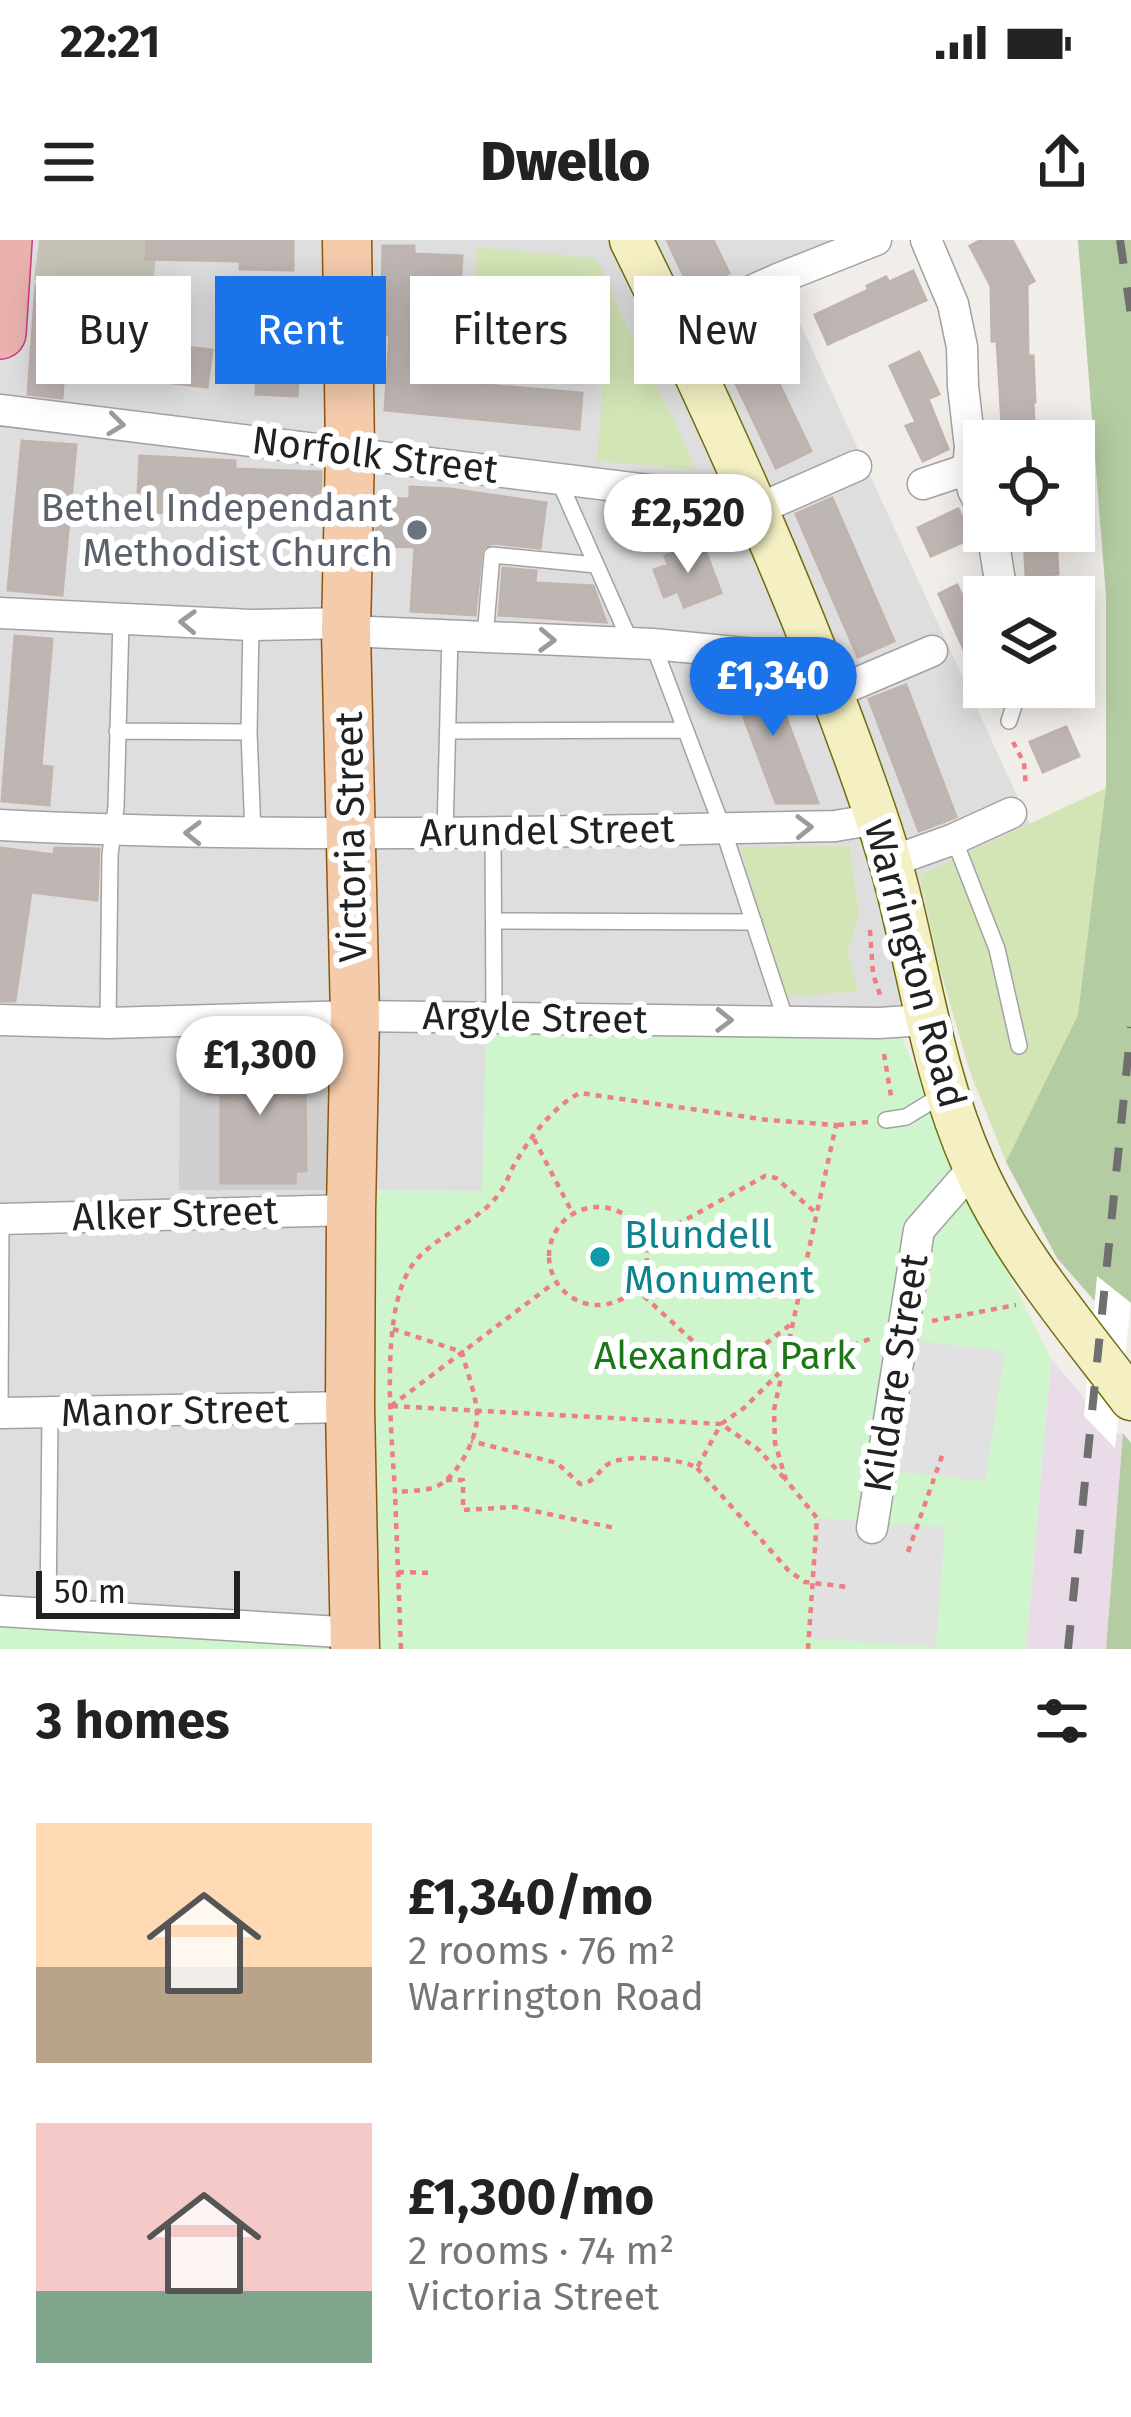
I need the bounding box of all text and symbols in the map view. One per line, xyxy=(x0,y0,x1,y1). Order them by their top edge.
text: 22:21 xyxy=(60,15,161,69)
icon: menu xyxy=(36,129,102,195)
icon: share xyxy=(1029,129,1095,195)
text: Dwello xyxy=(481,130,650,194)
chip: Buy xyxy=(36,276,191,384)
chip: Rent xyxy=(215,276,386,384)
chip: Filters xyxy=(410,276,610,384)
chip: New xyxy=(634,276,800,384)
one-way arrow xyxy=(107,411,126,436)
street label: Norfolk Street xyxy=(249,417,502,493)
map controls xyxy=(963,420,1095,708)
button: locate xyxy=(963,420,1095,552)
pin: £2,520 xyxy=(590,474,786,576)
place label: Bethel Independant Methodist Church xyxy=(40,485,394,576)
text: £2,520 xyxy=(631,490,745,536)
marker: Bethel Independant Methodist Church xyxy=(404,517,430,543)
button: layers xyxy=(963,576,1095,708)
one-way arrow xyxy=(178,610,197,636)
one-way arrow xyxy=(538,627,557,653)
pin: £1,340 xyxy=(675,637,871,739)
text: £1,340 xyxy=(717,653,829,699)
street label: Victoria Street xyxy=(326,710,376,963)
street label: Arundel Street xyxy=(419,806,676,856)
one-way arrow xyxy=(796,814,814,840)
street label: Warrington Road xyxy=(854,815,976,1113)
one-way arrow xyxy=(183,820,202,846)
street label: Argyle Street xyxy=(422,993,649,1043)
one-way arrow xyxy=(716,1007,734,1033)
pin: £1,300 xyxy=(162,1016,358,1118)
text: £1,300 xyxy=(203,1032,317,1078)
street label: Alker Street xyxy=(71,1187,280,1241)
place label: Blundell Monument xyxy=(624,1212,815,1303)
marker: Blundell Monument xyxy=(587,1244,613,1270)
street label: Kildare Street xyxy=(854,1249,938,1496)
park label: Alexandra Park xyxy=(594,1333,856,1379)
street label: Manor Street xyxy=(60,1386,290,1436)
scale bar xyxy=(36,1565,240,1618)
text: 50 m xyxy=(54,1572,126,1612)
icon: filters xyxy=(1029,1688,1095,1754)
text: 3 homes xyxy=(36,1690,230,1752)
text: £1,340/mo xyxy=(408,1866,653,1928)
icon: home xyxy=(132,1871,276,2015)
text: 2 rooms · 76 m² xyxy=(408,1928,675,1974)
text: Warrington Road xyxy=(408,1974,704,2020)
text: £1,300/mo xyxy=(408,2166,654,2228)
icon: home xyxy=(132,2171,276,2315)
text: 2 rooms · 74 m² xyxy=(408,2228,674,2274)
text: Victoria Street xyxy=(408,2274,659,2320)

